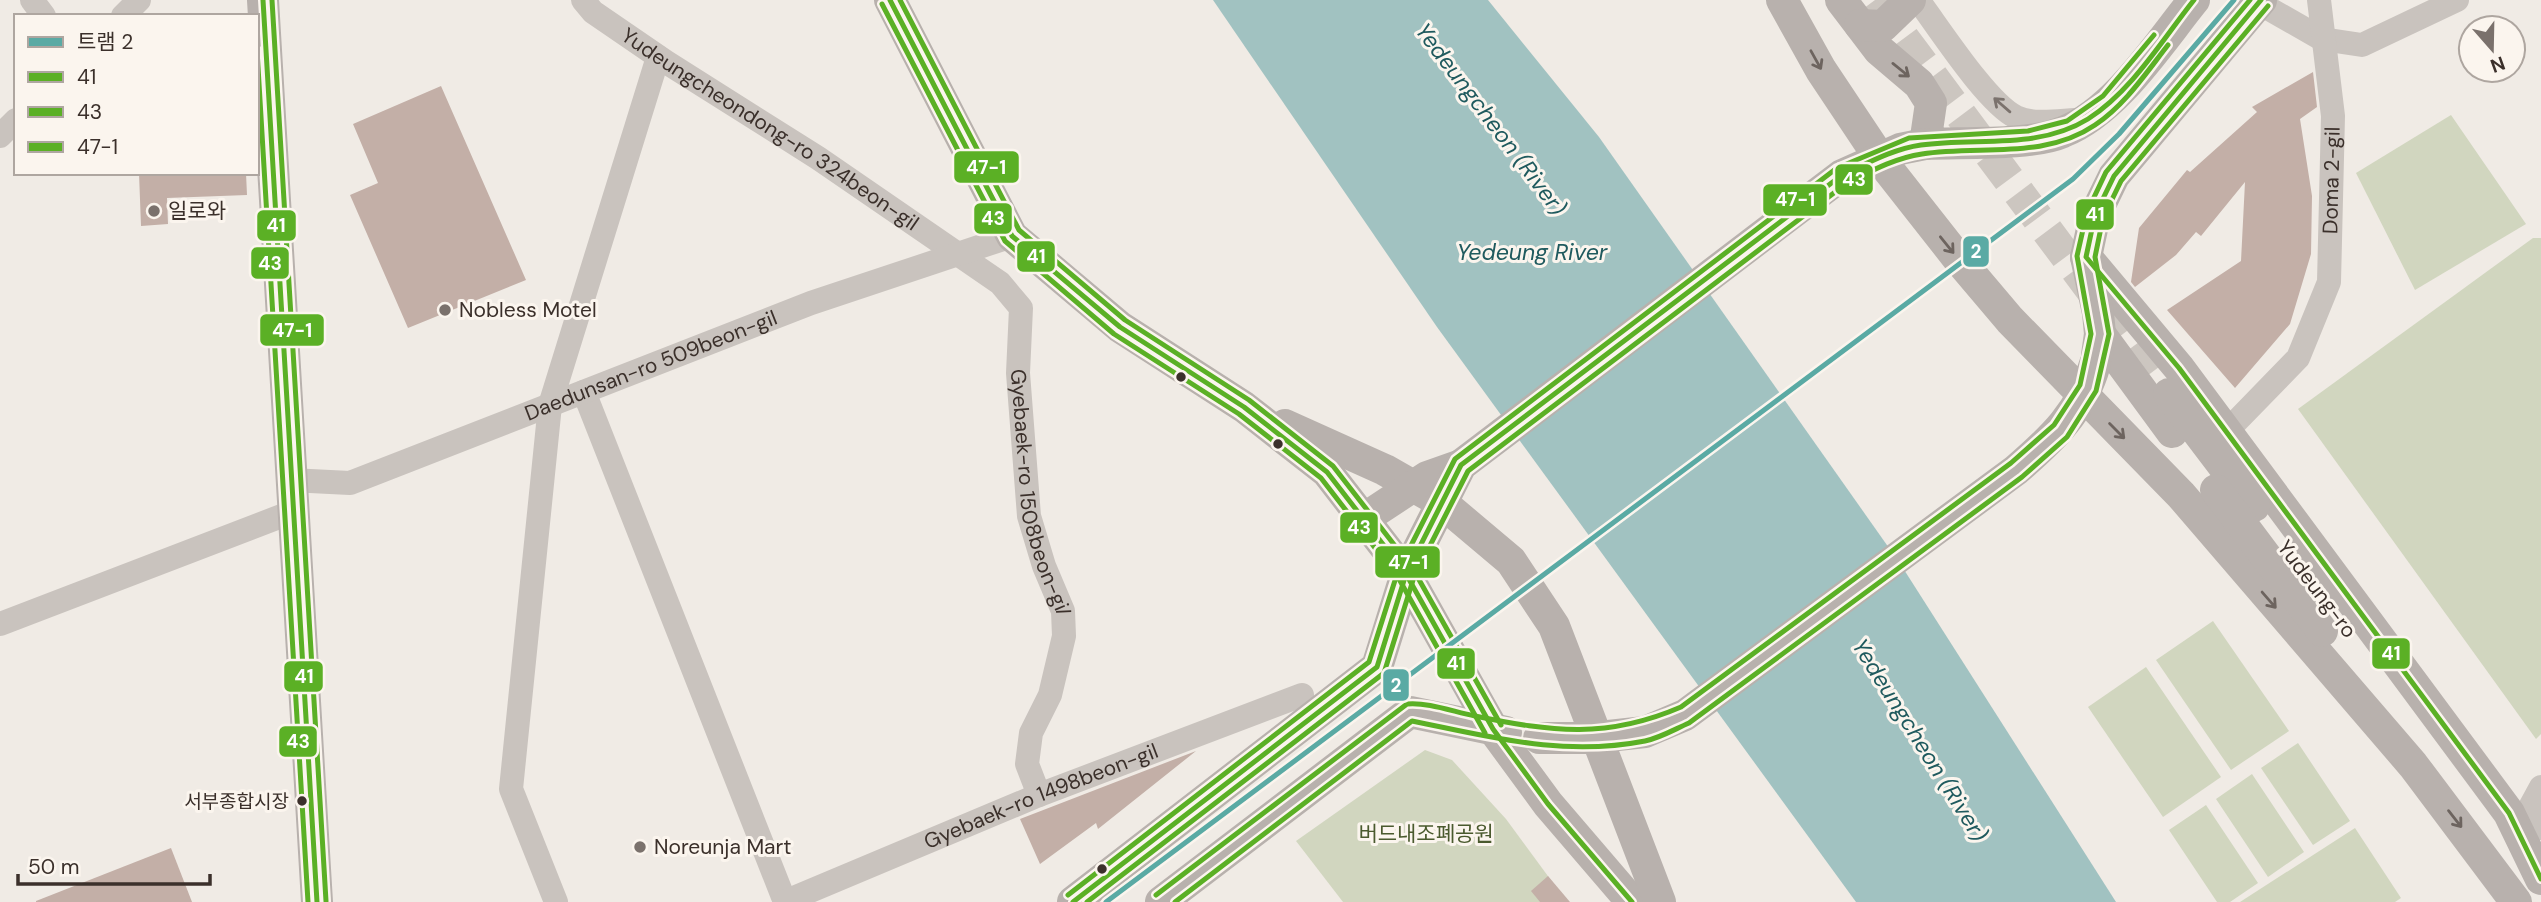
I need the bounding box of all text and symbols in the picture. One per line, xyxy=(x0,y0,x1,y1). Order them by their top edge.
legend xyxy=(14,14,259,175)
north arrow xyxy=(2457,14,2527,84)
water label: Yedeungcheon (River) xyxy=(1409,17,1574,222)
street label: Yudeungcheondong-ro 324beon-gil xyxy=(616,21,924,237)
text: 트램 2 xyxy=(77,28,133,56)
one-way arrow xyxy=(1809,49,1823,69)
text: N xyxy=(2487,50,2508,79)
one-way arrow xyxy=(1891,62,1910,77)
text: 41 xyxy=(77,63,96,91)
one-way arrow xyxy=(1993,97,2011,113)
text: 43 xyxy=(77,98,102,126)
street label: Doma 2-gil xyxy=(2316,126,2347,234)
text: 47-1 xyxy=(77,133,118,161)
line badge: 47-1 xyxy=(953,150,1020,184)
text: 47-1 xyxy=(966,155,1006,180)
line badge: 43 xyxy=(1834,163,1874,196)
text: 43 xyxy=(1842,167,1866,192)
line badge: 47-1 xyxy=(1762,183,1828,217)
text: 47-1 xyxy=(1775,187,1815,212)
place label: 일로와 xyxy=(168,197,226,225)
line badge: 41 xyxy=(2075,198,2115,231)
line badge: 43 xyxy=(973,202,1013,235)
text: 41 xyxy=(2085,202,2105,227)
marker: 일로와 xyxy=(146,203,162,219)
text: 43 xyxy=(981,206,1005,231)
line badge: 41 xyxy=(256,209,297,242)
text: 41 xyxy=(266,213,286,238)
line badge: 2 xyxy=(1962,235,1990,268)
one-way arrow xyxy=(1939,236,1955,254)
water label: Yedeung River xyxy=(1457,237,1609,267)
text: 2 xyxy=(1971,239,1982,264)
line badge: 41 xyxy=(1016,240,1056,273)
text: 41 xyxy=(1026,244,1046,269)
line badge: 43 xyxy=(250,246,290,280)
text: 43 xyxy=(258,251,282,276)
place label: Nobless Motel xyxy=(459,296,597,324)
marker: Nobless Motel xyxy=(437,302,453,318)
street label: Daedunsan-ro 509beon-gil xyxy=(521,304,781,427)
line badge: 47-1 xyxy=(259,313,325,347)
text: 47-1 xyxy=(272,318,312,343)
street label: Gyebaek-ro 1508beon-gil xyxy=(1004,368,1077,615)
unlabelled marker xyxy=(1174,370,1188,384)
one-way arrow xyxy=(2108,422,2125,439)
unlabelled marker xyxy=(1271,437,1285,451)
line badge: 43 xyxy=(1339,511,1379,544)
text: 43 xyxy=(1347,515,1371,540)
street label: Yudeung-ro xyxy=(2271,534,2363,644)
line badge: 47-1 xyxy=(1374,545,1441,579)
text: 47-1 xyxy=(1388,550,1428,575)
one-way arrow xyxy=(2261,590,2277,608)
water label: Yedeungcheon (River) xyxy=(1845,633,1995,847)
line badge: 41 xyxy=(2371,637,2411,670)
text: 41 xyxy=(2381,641,2401,666)
line badge: 41 xyxy=(1436,647,1476,680)
text: 41 xyxy=(1446,651,1466,676)
line badge: 41 xyxy=(283,660,324,693)
text: 41 xyxy=(294,664,314,689)
line badge: 2 xyxy=(1382,668,1410,702)
text: 2 xyxy=(1391,673,1402,698)
line badge: 43 xyxy=(278,725,318,758)
text: 43 xyxy=(286,729,310,754)
street label: Gyebaek-ro 1498beon-gil xyxy=(920,737,1162,856)
place label: 서부종합시장 xyxy=(184,789,289,814)
marker: 서부종합시장 xyxy=(295,794,309,808)
one-way arrow xyxy=(2447,810,2462,828)
park label: 버드내조폐공원 xyxy=(1358,820,1494,848)
place label: Noreunja Mart xyxy=(654,833,792,861)
marker: Noreunja Mart xyxy=(632,839,648,855)
scale bar xyxy=(18,842,210,886)
text: 50 m xyxy=(28,853,79,881)
unlabelled marker xyxy=(1095,862,1109,876)

